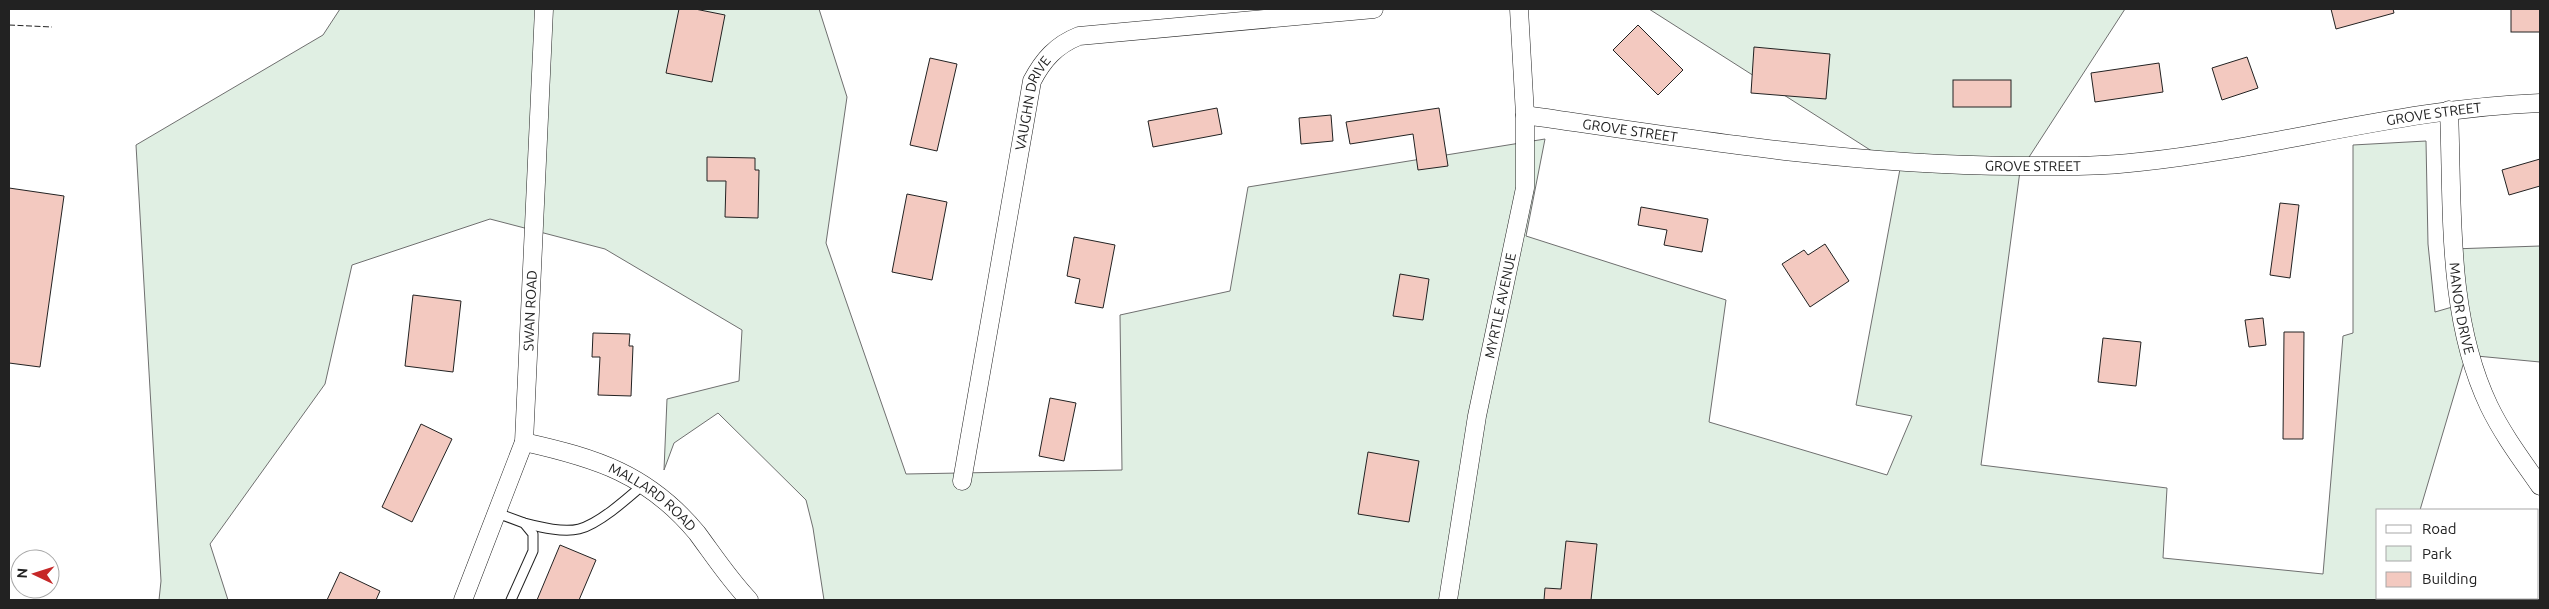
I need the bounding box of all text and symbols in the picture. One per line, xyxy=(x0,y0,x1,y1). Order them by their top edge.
street label: VAUGHN DRIVE xyxy=(1012,53,1054,151)
street label: GROVE STREET xyxy=(2385,99,2482,129)
street label: GROVE STREET xyxy=(1581,116,1679,145)
street label: GROVE STREET xyxy=(1985,158,2081,174)
street label: MYRTLE AVENUE xyxy=(1481,251,1519,360)
street label: MANOR DRIVE xyxy=(2446,262,2478,356)
street label: SWAN ROAD xyxy=(520,270,540,351)
street label: MALLARD ROAD xyxy=(606,460,700,534)
legend xyxy=(2376,509,2539,599)
text: Road xyxy=(2422,520,2457,537)
text: Park xyxy=(2422,545,2452,562)
north arrow xyxy=(10,549,60,599)
text: N xyxy=(14,567,30,579)
text: Building xyxy=(2422,570,2477,587)

